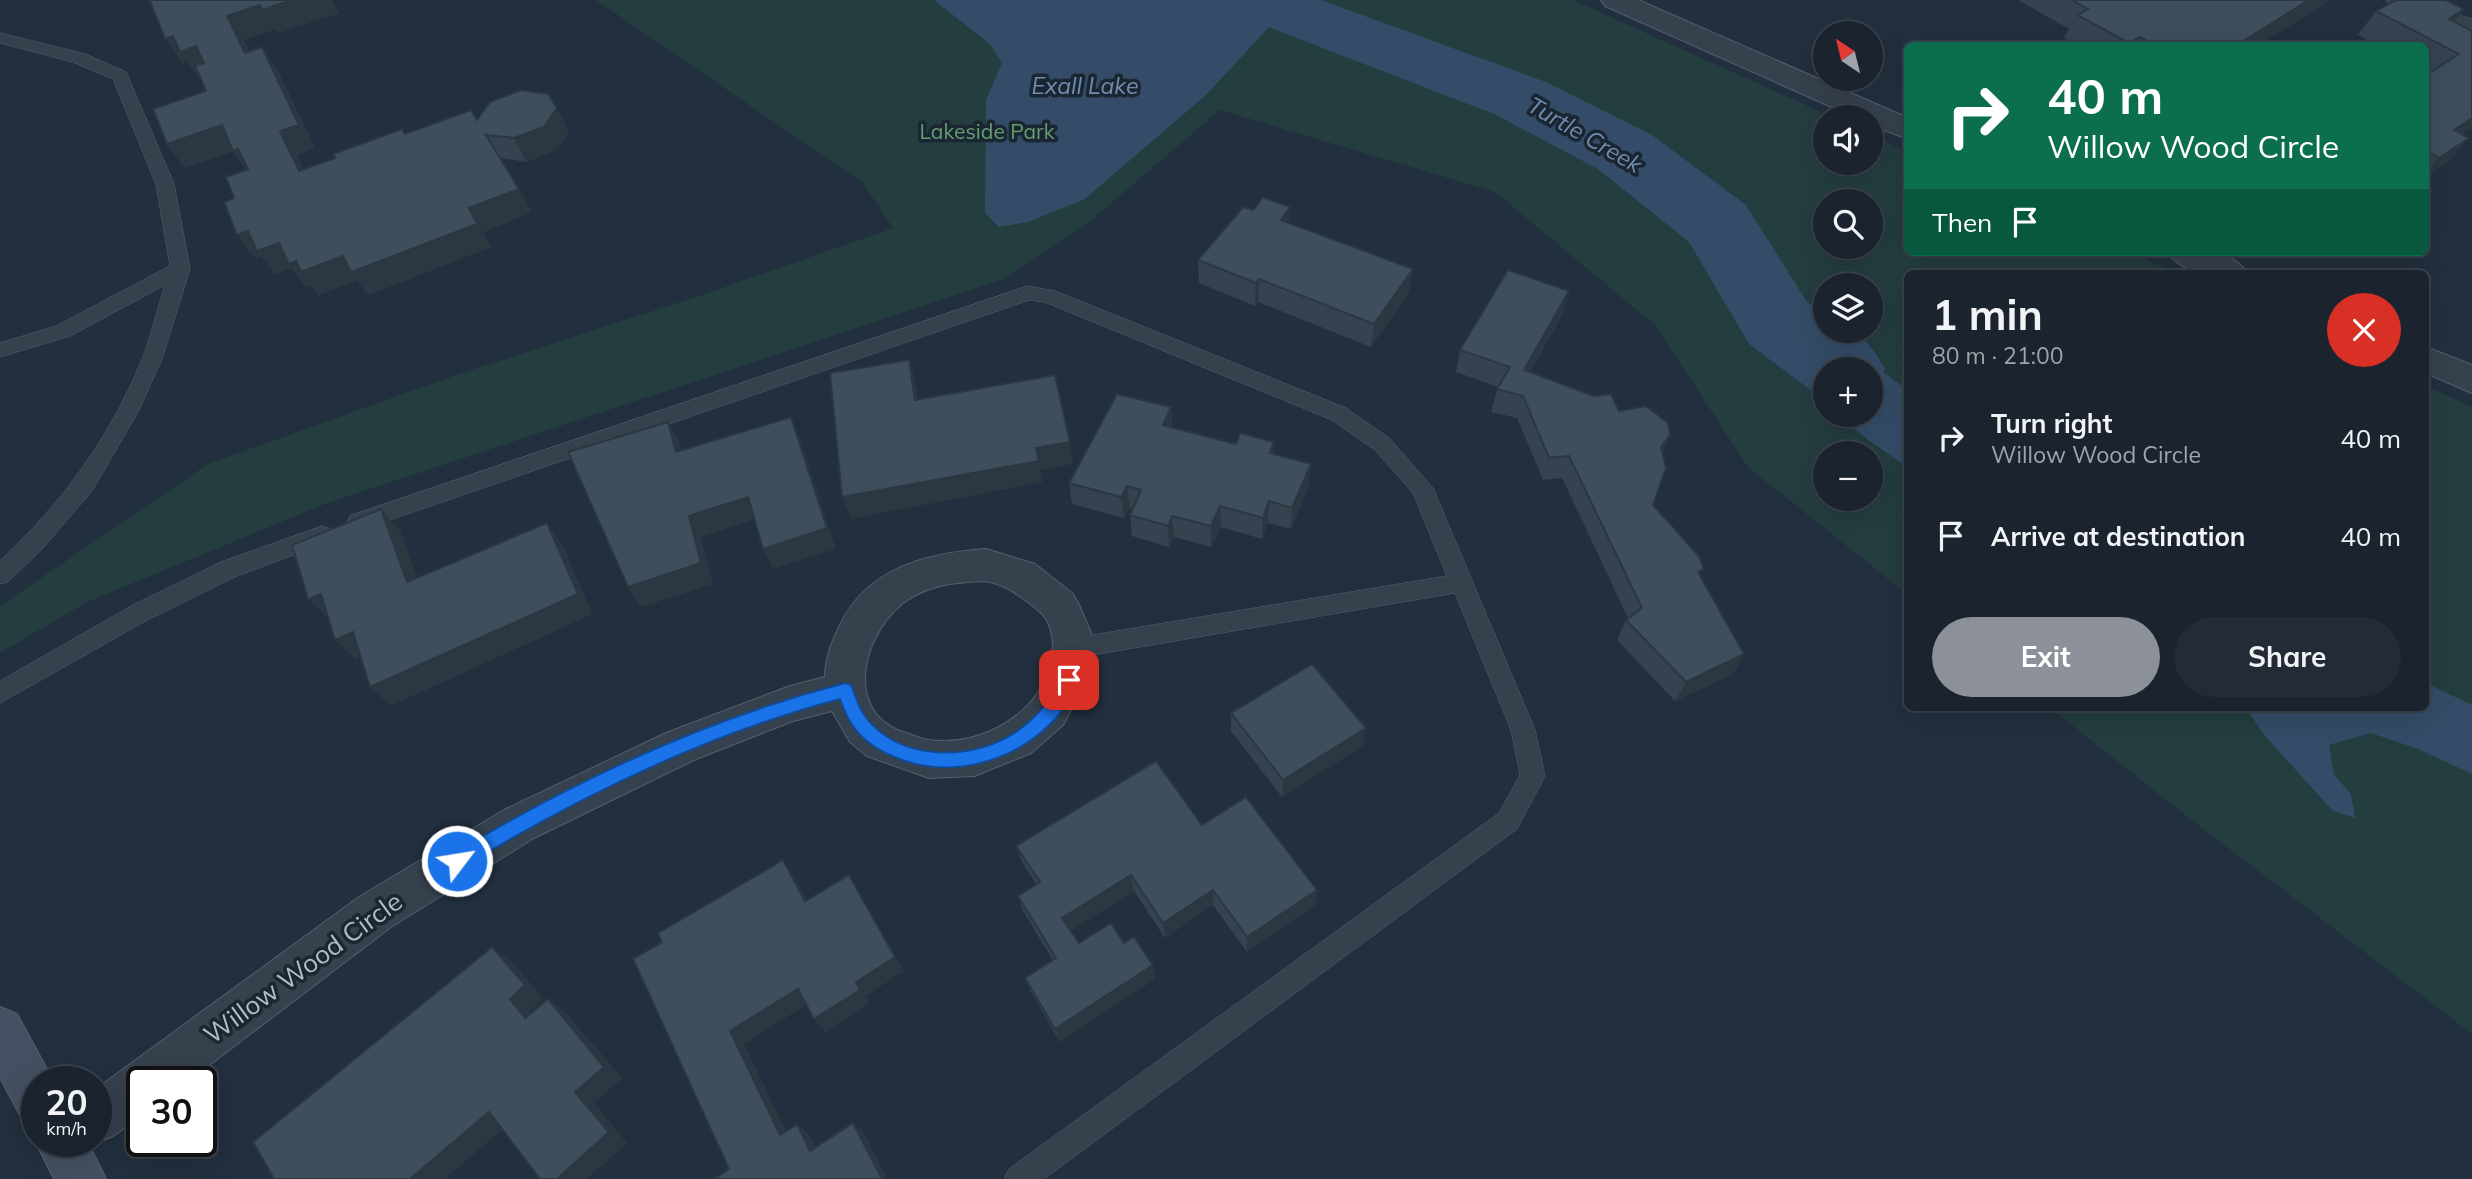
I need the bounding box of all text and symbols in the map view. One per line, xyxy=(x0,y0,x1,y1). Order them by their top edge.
north arrow xyxy=(1813,21,1883,91)
map controls xyxy=(1813,21,1883,511)
text: 40 m xyxy=(2047,65,2163,126)
icon: right xyxy=(1932,70,2023,161)
water label: Exall Lake xyxy=(1032,71,1138,100)
water label: Turtle Creek xyxy=(1523,90,1649,180)
button: sound xyxy=(1813,105,1883,175)
park label: Lakeside Park xyxy=(919,118,1055,144)
text: Willow Wood Circle xyxy=(2047,126,2339,166)
button: search xyxy=(1813,189,1883,259)
icon: arrive xyxy=(2006,203,2044,241)
text: Then xyxy=(1932,206,1992,239)
button: layers xyxy=(1813,273,1883,343)
text: 1 min xyxy=(1932,288,2043,341)
button: close xyxy=(2327,293,2401,367)
text: 80 m · 21:00 xyxy=(1932,341,2064,370)
button: + xyxy=(1813,357,1883,427)
text: Turn right xyxy=(1991,407,2112,440)
icon: right xyxy=(1932,419,1970,457)
text: 40 m xyxy=(2340,422,2401,455)
text: Willow Wood Circle xyxy=(1991,440,2201,469)
button: − xyxy=(1813,441,1883,511)
icon: arrive xyxy=(1932,517,1970,555)
text: Arrive at destination xyxy=(1991,520,2246,553)
text: 40 m xyxy=(2340,520,2401,553)
button: Exit xyxy=(1932,617,2160,697)
button: Share xyxy=(2174,617,2401,697)
pin xyxy=(1039,650,1099,710)
icon: arrive xyxy=(1050,661,1088,699)
position arrow xyxy=(420,824,494,898)
street label: Willow Wood Circle xyxy=(197,884,408,1051)
speed limit sign: 30 xyxy=(126,1066,217,1157)
text: 20 xyxy=(45,1080,88,1124)
text: km/h xyxy=(46,1117,87,1140)

